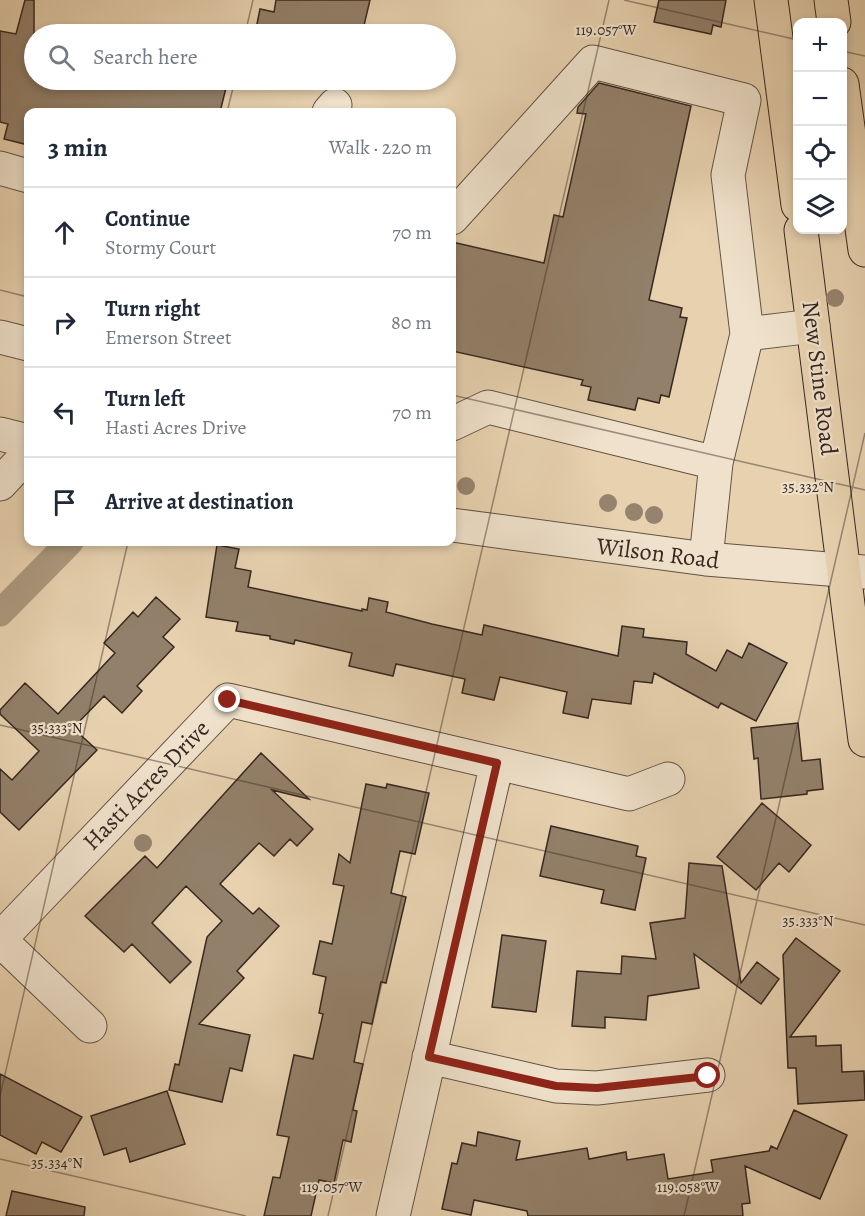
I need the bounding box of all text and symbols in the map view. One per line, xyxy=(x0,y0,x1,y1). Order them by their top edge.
map controls xyxy=(793,18,847,234)
button: + xyxy=(793,18,847,72)
text: 119.057°W xyxy=(576,20,636,40)
search box xyxy=(24,24,456,90)
icon: search xyxy=(45,41,78,74)
text: Search here xyxy=(93,42,198,72)
button: − xyxy=(793,72,847,126)
button: locate xyxy=(793,126,847,180)
text: 3 min xyxy=(48,130,108,165)
text: Walk · 220 m xyxy=(329,134,432,161)
button: layers xyxy=(793,180,847,234)
text: Continue xyxy=(105,204,190,234)
icon: ahead xyxy=(48,216,81,249)
text: 70 m xyxy=(392,219,432,246)
text: Stormy Court xyxy=(105,234,216,261)
text: Turn right xyxy=(105,294,201,324)
street label: New Stine Road xyxy=(795,299,845,457)
icon: right xyxy=(48,306,81,339)
text: 80 m xyxy=(391,309,432,336)
text: Emerson Street xyxy=(105,324,232,351)
text: Turn left xyxy=(105,384,185,414)
icon: left xyxy=(48,396,81,429)
text: 70 m xyxy=(392,399,432,426)
text: Hasti Acres Drive xyxy=(105,414,246,441)
text: 35.332°N xyxy=(782,477,834,497)
icon: arrive xyxy=(48,486,81,519)
text: Arrive at destination xyxy=(105,487,294,517)
street label: Wilson Road xyxy=(594,529,721,576)
route end xyxy=(214,686,240,712)
street label: Hasti Acres Drive xyxy=(76,713,216,857)
text: 35.333°N xyxy=(31,718,83,738)
text: 35.333°N xyxy=(782,911,834,931)
route start xyxy=(694,1062,720,1088)
text: 35.334°N xyxy=(31,1153,83,1173)
text: 119.057°W xyxy=(302,1177,362,1197)
text: 119.058°W xyxy=(657,1177,719,1197)

